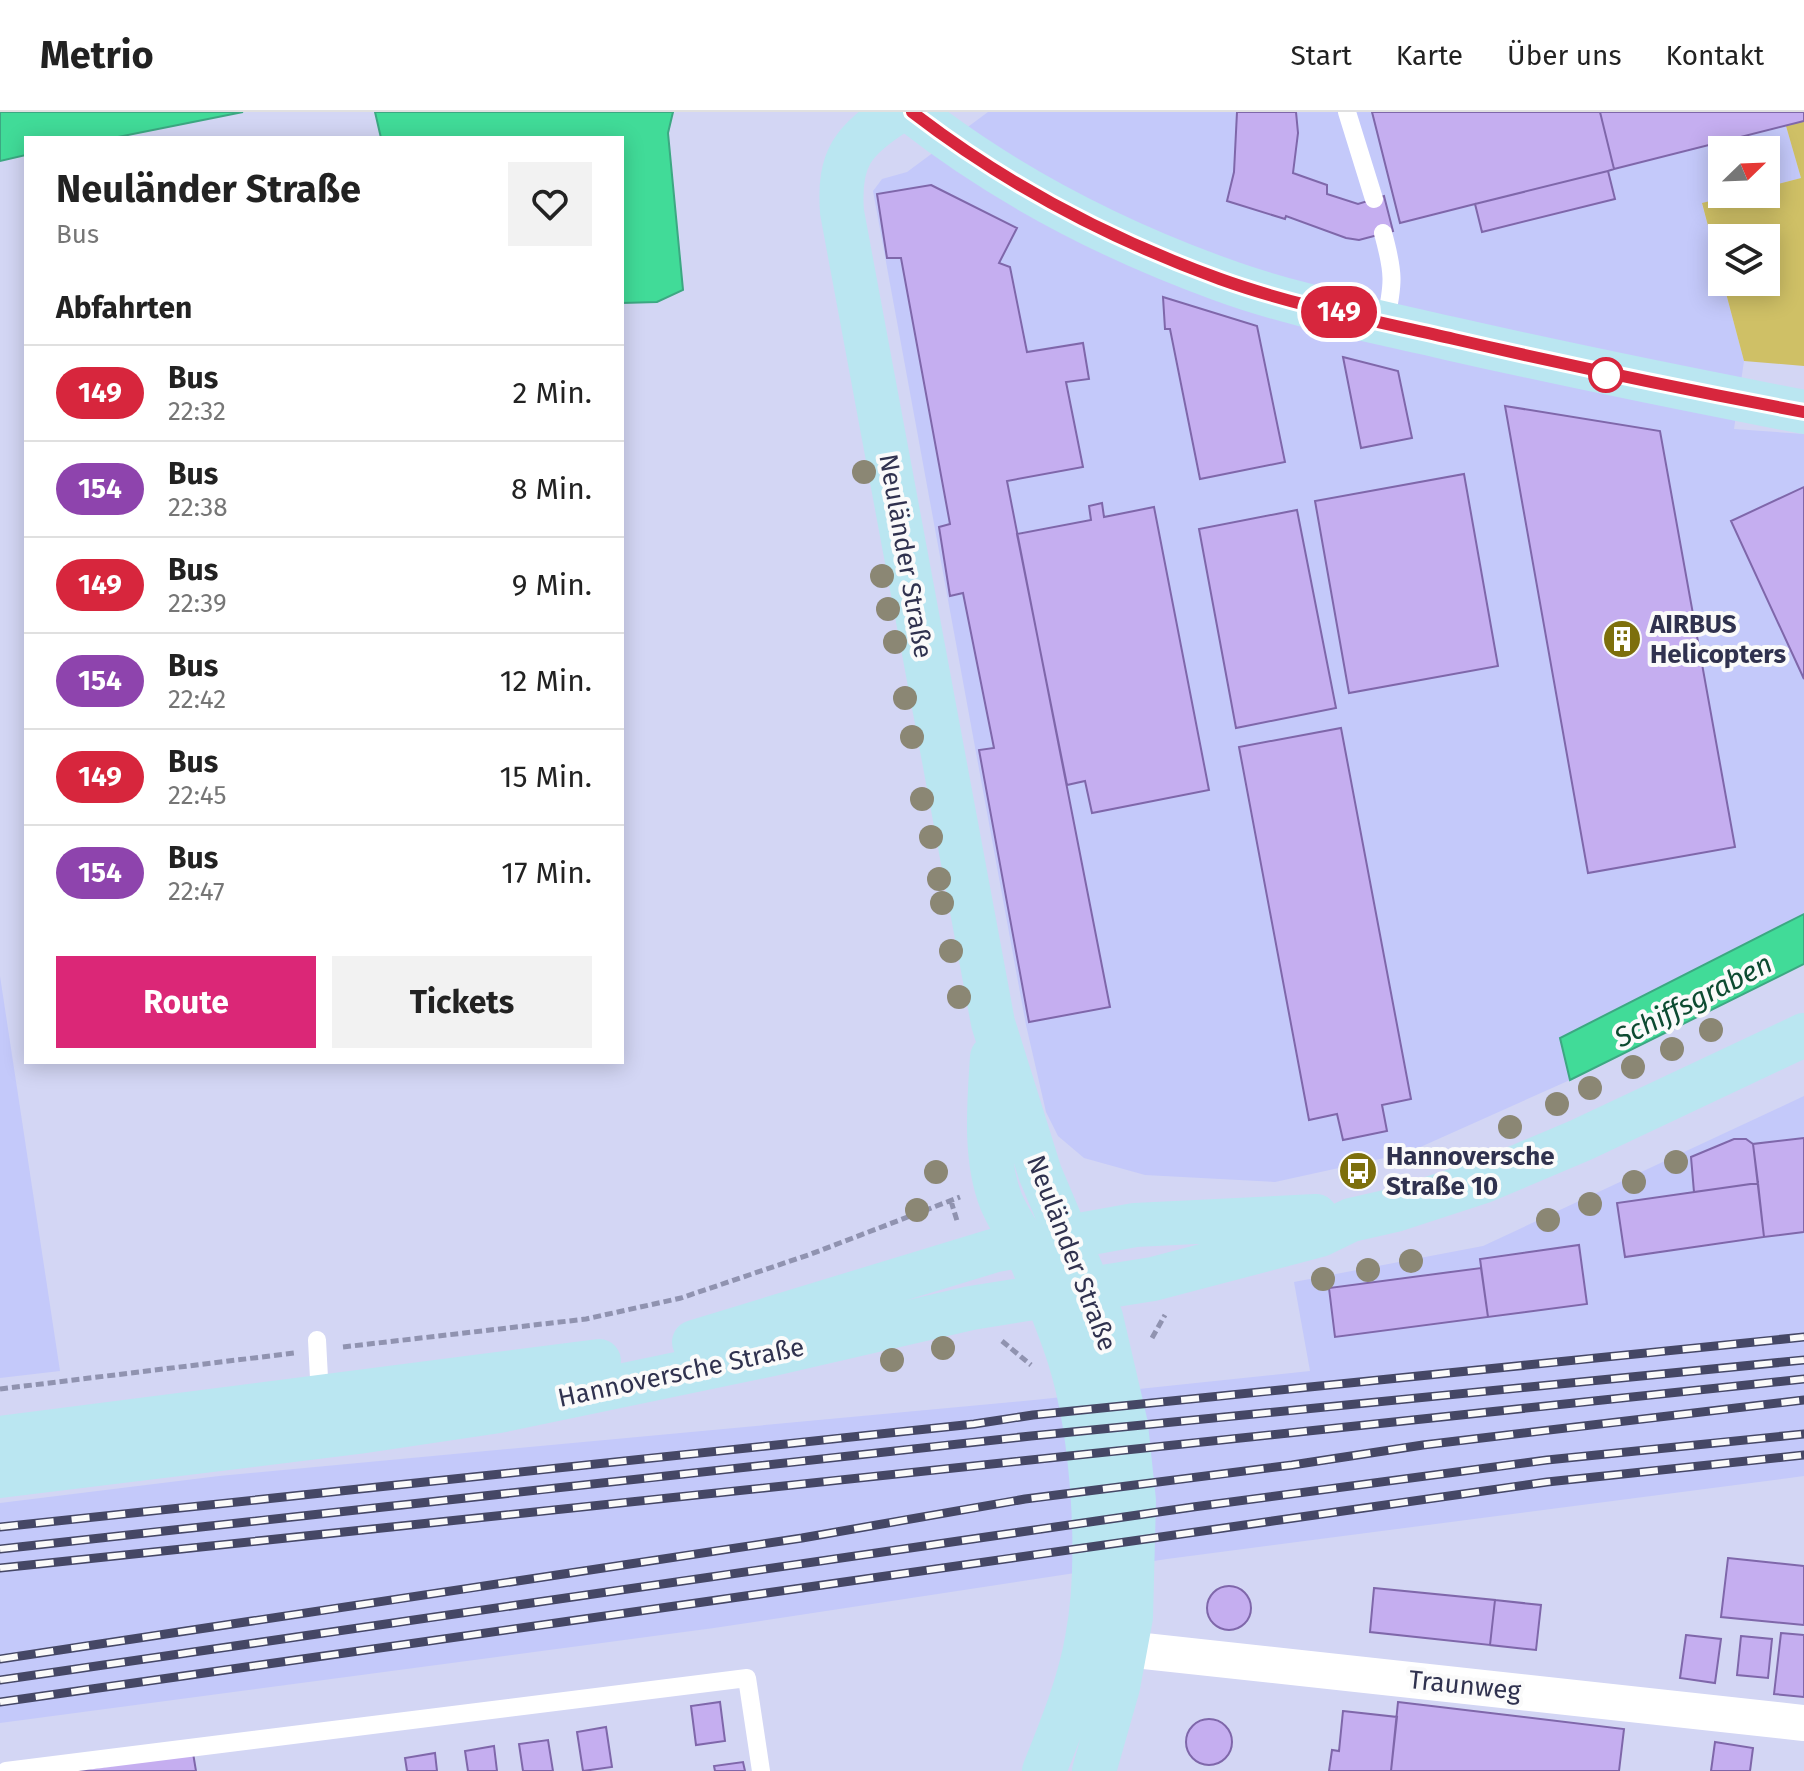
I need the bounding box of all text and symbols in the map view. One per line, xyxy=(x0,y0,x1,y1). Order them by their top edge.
text: Metrio xyxy=(40,32,154,78)
text: Start xyxy=(1290,39,1352,72)
text: Karte xyxy=(1396,39,1463,72)
text: Über uns xyxy=(1507,39,1622,72)
text: Kontakt xyxy=(1666,39,1764,72)
north arrow xyxy=(1708,136,1780,208)
map controls xyxy=(1708,136,1780,296)
button: heart xyxy=(508,162,592,246)
text: Neuländer Straße xyxy=(56,166,361,212)
text: Bus xyxy=(56,219,99,250)
button: layers xyxy=(1708,224,1780,296)
line badge: 149 xyxy=(1293,286,1385,338)
text: Abfahrten xyxy=(56,290,192,326)
text: 149 xyxy=(1317,295,1361,328)
unlabelled marker xyxy=(1589,358,1623,392)
text: Bus xyxy=(168,360,218,396)
text: 2 Min. xyxy=(513,375,592,411)
text: 149 xyxy=(78,376,122,409)
text: 22:32 xyxy=(168,396,226,427)
street label: Neuländer Straße xyxy=(872,451,939,661)
text: Bus xyxy=(168,456,218,492)
text: 8 Min. xyxy=(511,471,592,507)
text: 154 xyxy=(78,472,122,505)
text: 22:38 xyxy=(168,492,228,523)
text: Bus xyxy=(168,552,218,588)
text: 9 Min. xyxy=(512,567,592,603)
text: 149 xyxy=(78,568,122,601)
text: 22:39 xyxy=(168,588,227,619)
place label: AIRBUS Helicopters xyxy=(1649,609,1786,670)
building icon: AIRBUS Helicopters xyxy=(1601,618,1643,660)
text: Bus xyxy=(168,648,218,684)
text: 12 Min. xyxy=(500,663,592,699)
text: 154 xyxy=(78,664,122,697)
text: 22:42 xyxy=(168,684,226,715)
text: Bus xyxy=(168,744,218,780)
text: 15 Min. xyxy=(499,759,592,795)
text: 149 xyxy=(78,760,122,793)
text: 22:45 xyxy=(168,780,226,811)
text: Bus xyxy=(168,840,218,876)
text: 17 Min. xyxy=(501,855,592,891)
text: 154 xyxy=(78,856,122,889)
text: 22:47 xyxy=(168,876,225,907)
water label: Schiffsgraben xyxy=(1608,947,1778,1055)
button: Route xyxy=(56,956,316,1048)
button: Tickets xyxy=(332,956,592,1048)
place label: Hannoversche Straße 10 xyxy=(1386,1141,1555,1202)
bus stop icon: Hannoversche Straße 10 xyxy=(1337,1150,1379,1192)
street label: Neuländer Straße xyxy=(1020,1151,1123,1355)
street label: Hannoversche Straße xyxy=(555,1331,807,1414)
street label: Traunweg xyxy=(1407,1664,1523,1707)

